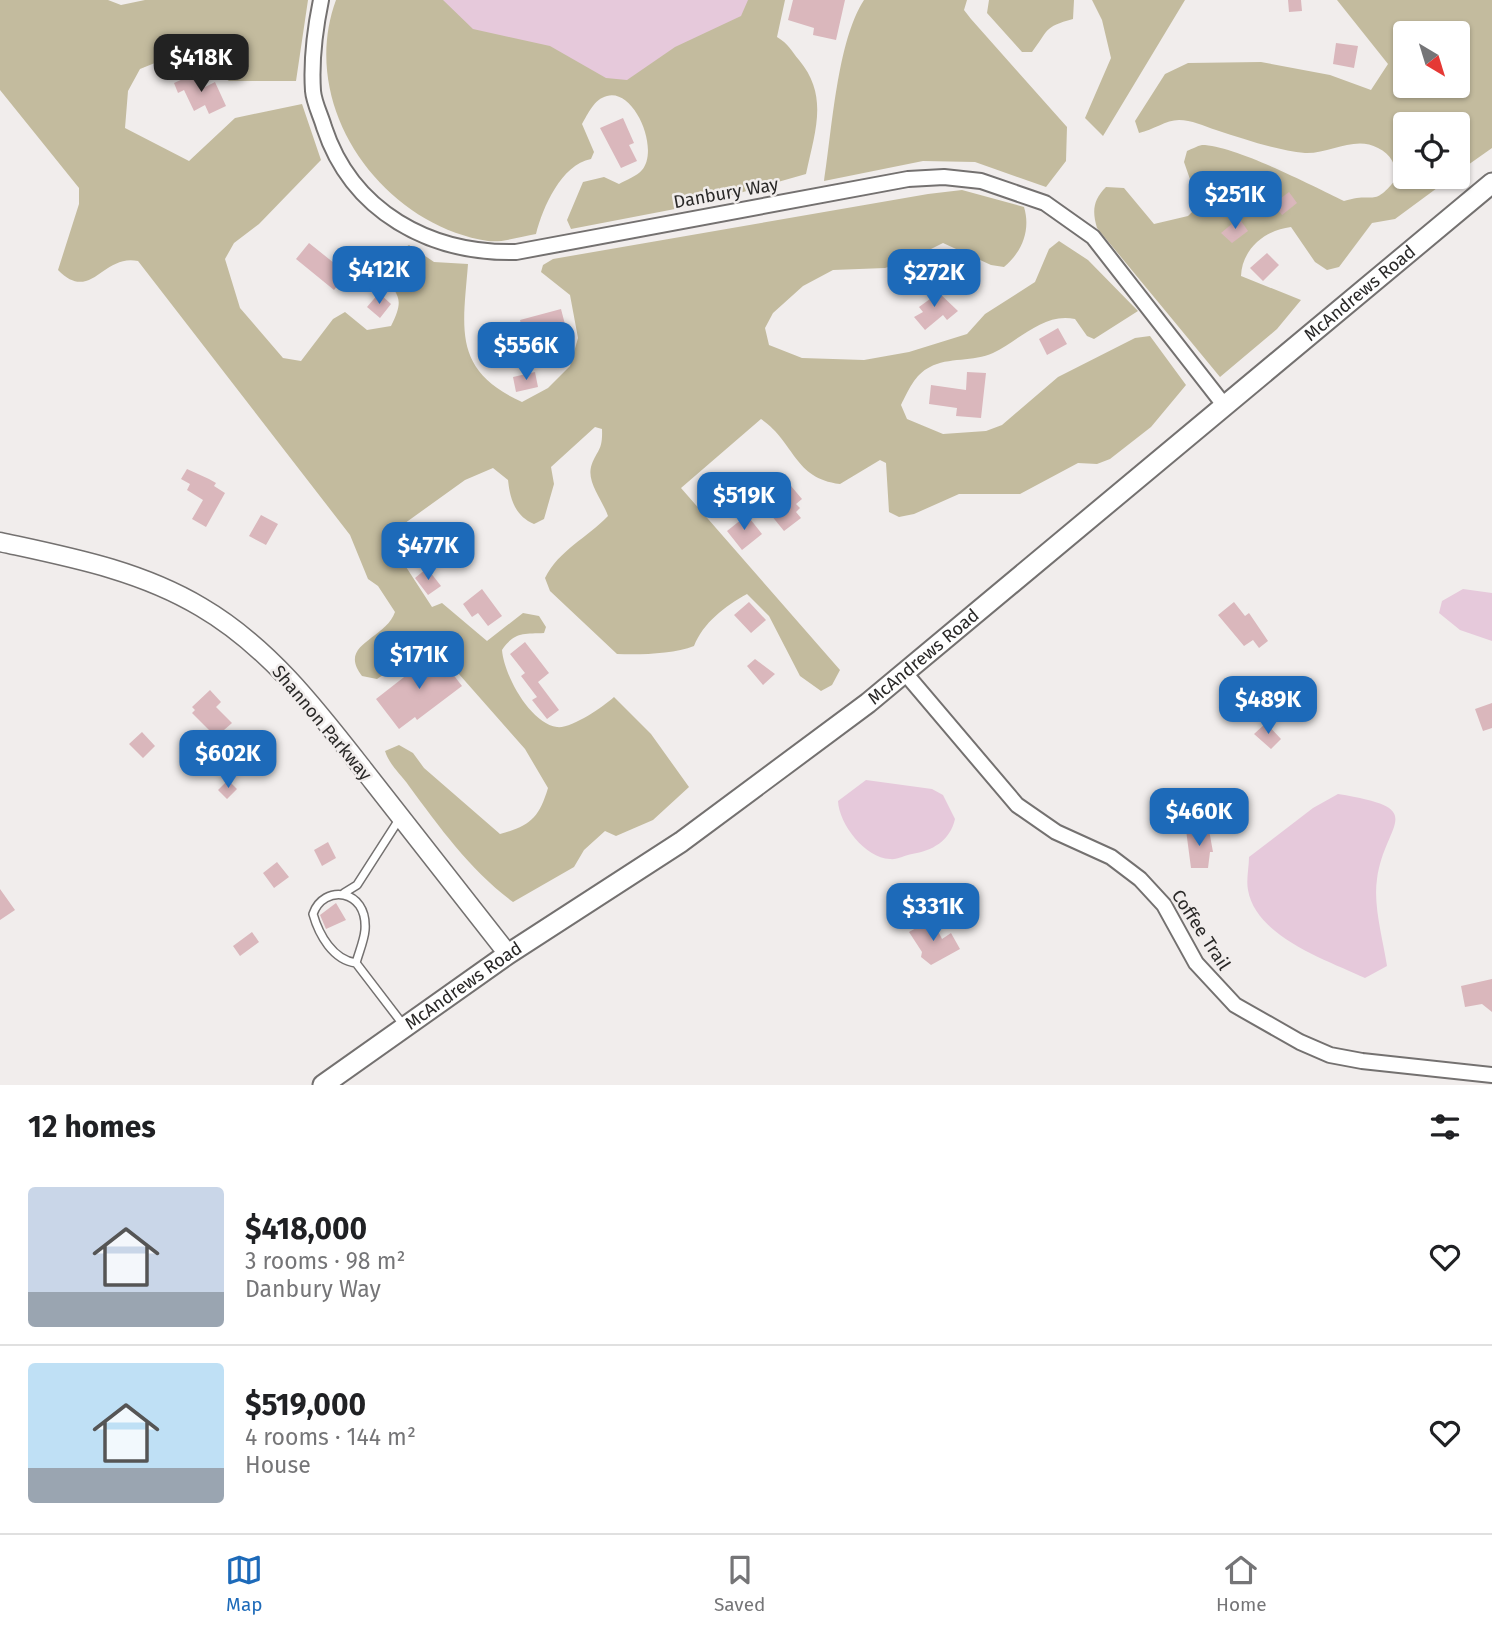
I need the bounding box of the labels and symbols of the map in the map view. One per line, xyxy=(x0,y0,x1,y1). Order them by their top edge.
north arrow xyxy=(1393,21,1470,98)
pin: $418K xyxy=(152,34,250,94)
pin: $251K xyxy=(1186,172,1284,231)
street label: Danbury Way xyxy=(672,173,780,213)
street label: McAndrews Road xyxy=(1300,240,1420,346)
pin: $412K xyxy=(330,246,428,306)
pin: $272K xyxy=(885,250,983,309)
pin: $556K xyxy=(477,322,575,382)
pin: $519K xyxy=(695,472,793,532)
pin: $477K xyxy=(379,522,477,582)
street label: McAndrews Road xyxy=(863,604,984,709)
pin: $171K xyxy=(370,632,468,691)
street label: Shannon Parkway xyxy=(267,661,377,785)
pin: $489K xyxy=(1219,676,1317,736)
pin: $602K xyxy=(179,730,277,790)
pin: $460K xyxy=(1150,788,1248,848)
pin: $331K xyxy=(884,884,982,943)
street label: Coffee Trail xyxy=(1167,886,1235,974)
street label: McAndrews Road xyxy=(401,937,526,1034)

